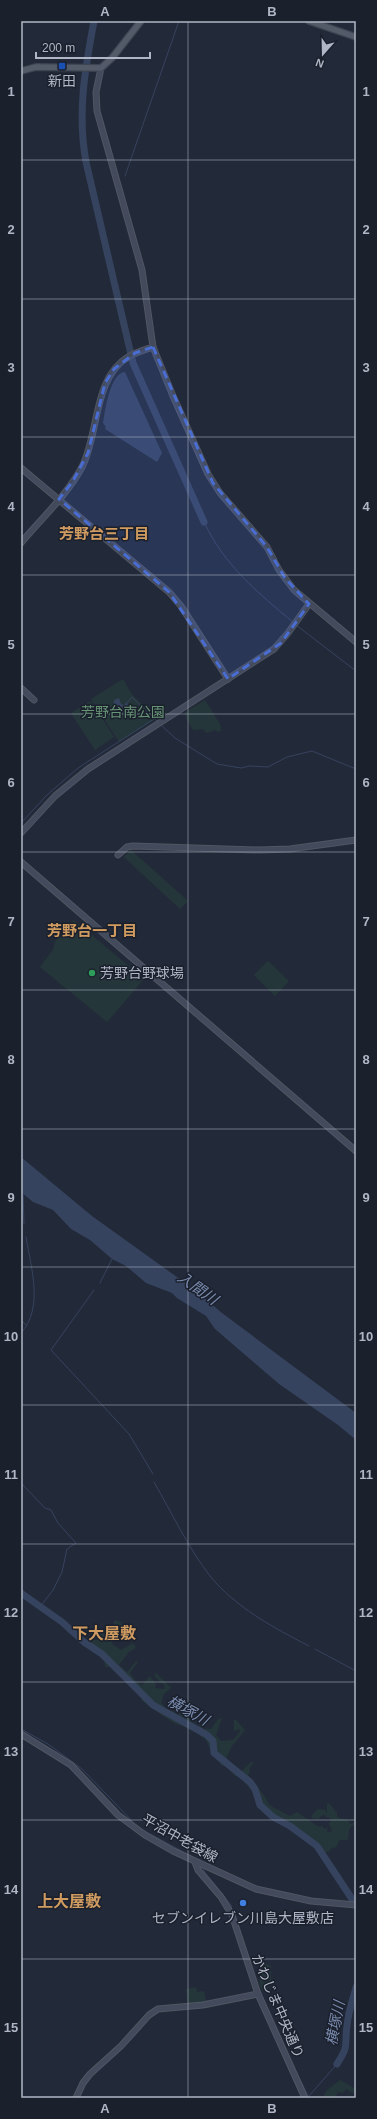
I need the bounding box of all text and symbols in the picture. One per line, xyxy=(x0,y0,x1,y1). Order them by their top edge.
text: A xyxy=(100,4,110,19)
text: B xyxy=(267,4,277,19)
scale bar xyxy=(36,34,150,60)
north arrow xyxy=(303,34,343,74)
text: 200 m xyxy=(42,41,75,55)
text: N xyxy=(314,56,325,70)
marker: 新田 xyxy=(57,61,67,71)
place label: 新田 xyxy=(48,73,76,89)
text: 1 xyxy=(7,84,15,99)
text: 1 xyxy=(362,84,370,99)
text: 2 xyxy=(7,222,15,237)
text: 2 xyxy=(362,222,370,237)
text: 3 xyxy=(7,360,15,375)
text: 3 xyxy=(362,360,370,375)
text: 4 xyxy=(7,499,15,514)
text: 4 xyxy=(362,499,370,514)
district label: 芳野台三丁目 xyxy=(59,525,149,542)
text: 5 xyxy=(7,637,15,652)
text: 5 xyxy=(362,637,370,652)
park label: 芳野台南公園 xyxy=(81,704,165,720)
text: 6 xyxy=(7,775,15,790)
text: 6 xyxy=(362,775,370,790)
text: 7 xyxy=(7,914,15,929)
text: 7 xyxy=(362,914,370,929)
district label: 芳野台一丁目 xyxy=(47,922,137,939)
place label: 芳野台野球場 xyxy=(100,965,184,981)
marker: 芳野台野球場 xyxy=(87,968,97,978)
text: 8 xyxy=(7,1052,15,1067)
text: 8 xyxy=(362,1052,370,1067)
text: 9 xyxy=(7,1190,15,1205)
text: 9 xyxy=(362,1190,370,1205)
water label: 入間川 xyxy=(175,1268,223,1309)
text: 10 xyxy=(4,1329,18,1344)
text: 10 xyxy=(359,1329,373,1344)
text: 11 xyxy=(4,1467,18,1482)
text: 11 xyxy=(359,1467,373,1482)
text: 12 xyxy=(4,1605,18,1620)
text: 12 xyxy=(359,1605,373,1620)
district label: 下大屋敷 xyxy=(72,1624,136,1642)
water label: 横塚川 xyxy=(164,1692,214,1729)
text: 13 xyxy=(4,1744,18,1759)
text: 13 xyxy=(359,1744,373,1759)
street label: 平沼中老袋線 xyxy=(139,1811,221,1865)
text: 14 xyxy=(4,1882,19,1897)
text: 14 xyxy=(359,1882,374,1897)
district label: 上大屋敷 xyxy=(37,1892,101,1910)
marker: セブンイレブン川島大屋敷店 xyxy=(238,1898,248,1908)
place label: セブンイレブン川島大屋敷店 xyxy=(152,1910,334,1926)
street label: かわじま中央通り xyxy=(249,1951,307,2061)
water label: 横塚川 xyxy=(322,1997,348,2047)
text: 15 xyxy=(4,2020,18,2035)
text: 15 xyxy=(359,2020,373,2035)
text: A xyxy=(100,2101,110,2116)
text: B xyxy=(267,2101,277,2116)

